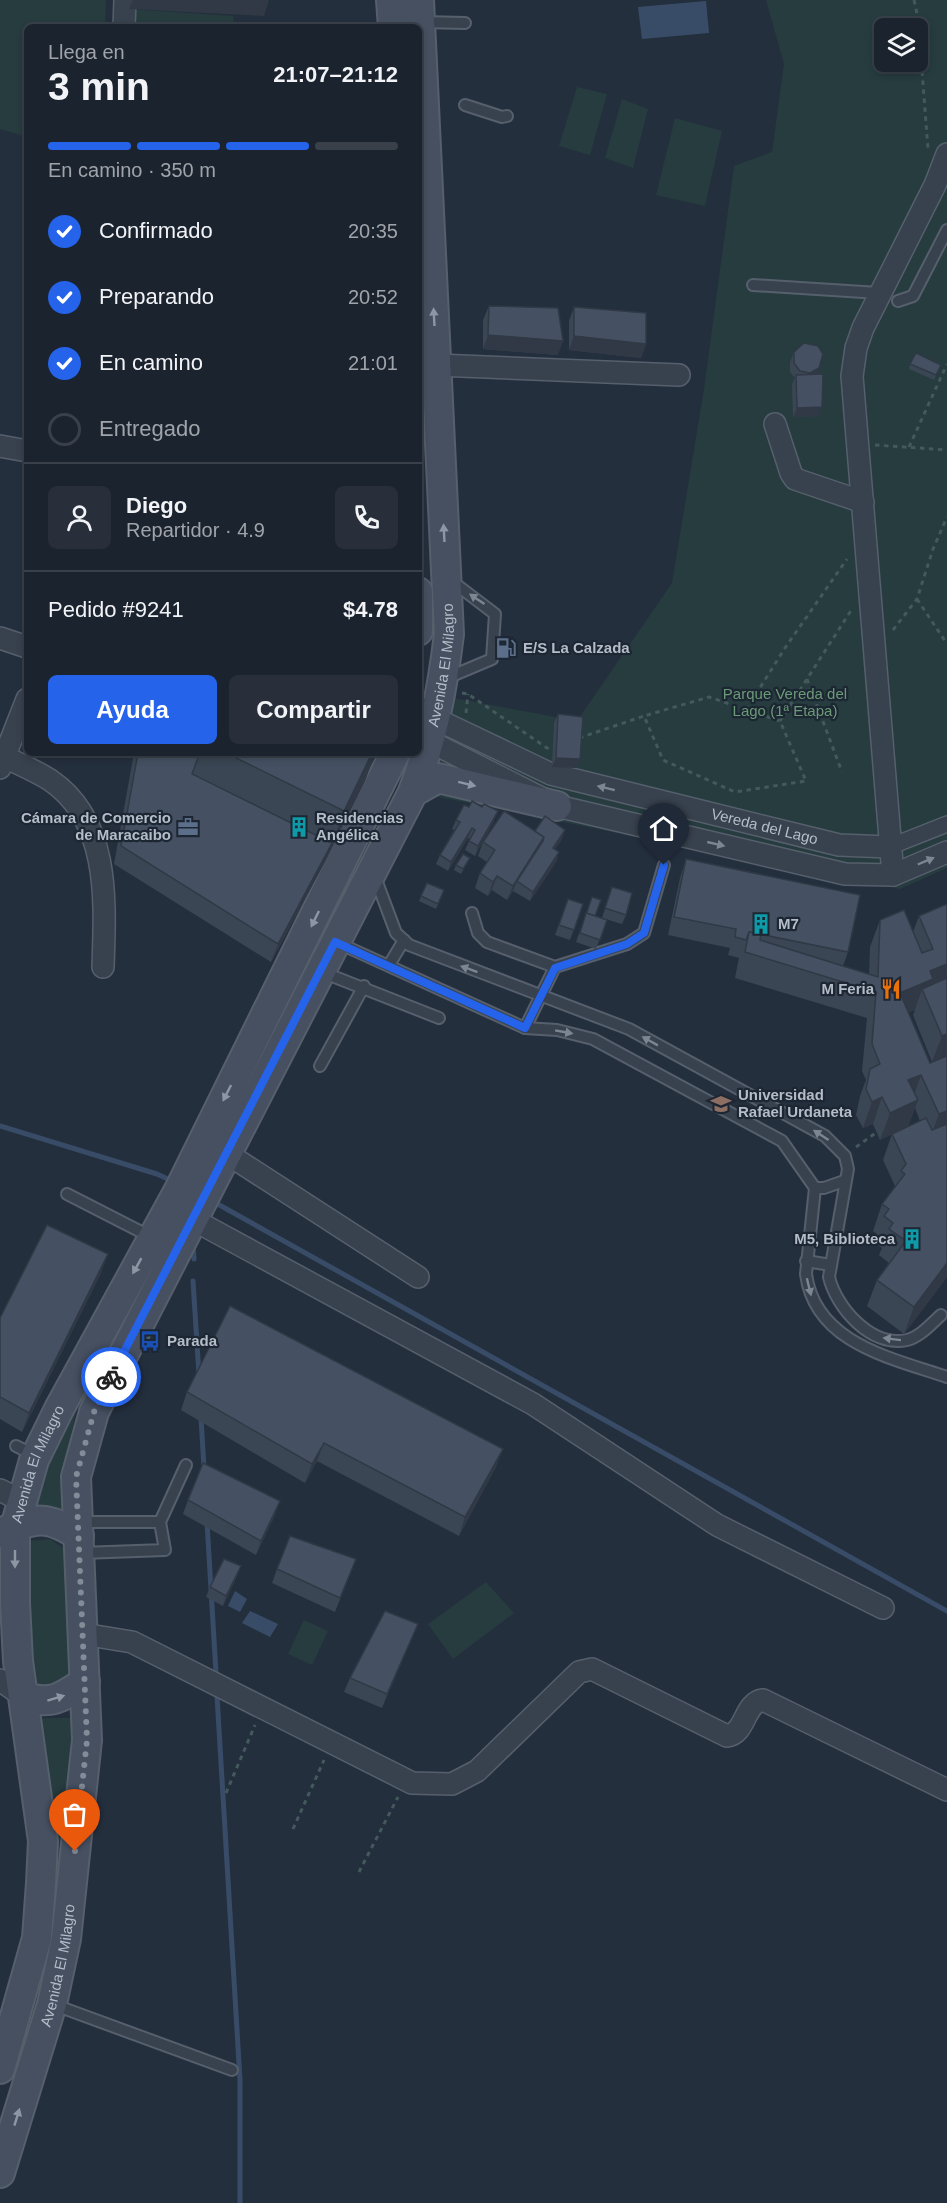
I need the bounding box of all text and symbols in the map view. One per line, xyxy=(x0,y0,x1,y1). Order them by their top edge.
map controls xyxy=(874,18,928,72)
button: layers xyxy=(874,18,928,72)
text: Llega en xyxy=(48,41,125,63)
text: 21:07–21:12 xyxy=(273,62,398,87)
text: 3 min xyxy=(48,65,150,108)
text: En camino · 350 m xyxy=(48,159,216,181)
icon: check xyxy=(48,215,81,248)
text: Confirmado xyxy=(99,218,213,243)
text: 20:35 xyxy=(348,220,398,242)
icon: check xyxy=(48,281,81,314)
text: Preparando xyxy=(99,284,214,309)
text: 20:52 xyxy=(348,286,398,308)
one-way arrow xyxy=(430,308,439,327)
icon: check xyxy=(48,347,81,380)
text: En camino xyxy=(99,350,203,375)
text: 21:01 xyxy=(348,352,398,374)
text: Entregado xyxy=(99,416,201,441)
button: person xyxy=(48,486,111,549)
button: phone xyxy=(335,486,398,549)
text: Diego xyxy=(126,493,187,518)
text: Repartidor · 4.9 xyxy=(126,519,265,541)
one-way arrow xyxy=(440,523,449,542)
one-way arrow xyxy=(470,593,486,605)
text: Pedido #9241 xyxy=(48,597,184,622)
text: $4.78 xyxy=(343,597,398,622)
street label: Avenida El Milagro xyxy=(424,603,457,729)
fuel station icon: E/S La Calzada xyxy=(494,636,518,660)
place label: E/S La Calzada xyxy=(523,639,630,656)
button: Ayuda xyxy=(48,675,217,744)
button: Compartir xyxy=(229,675,398,744)
park label: Parque Vereda del Lago (1ª Etapa) xyxy=(723,685,847,719)
one-way arrow xyxy=(458,780,476,790)
one-way arrow xyxy=(597,782,616,792)
pin xyxy=(638,803,689,865)
street label: Vereda del Lago xyxy=(710,805,820,847)
place label: Cámara de Comercio de Maracaibo xyxy=(21,809,171,843)
place label: Residencias Angélica xyxy=(316,809,404,843)
icon: home xyxy=(647,812,680,845)
office icon: Cámara de Comercio de Maracaibo xyxy=(176,815,200,839)
building icon: Residencias Angélica xyxy=(287,815,311,839)
one-way arrow xyxy=(707,839,725,849)
one-way arrow xyxy=(917,856,935,866)
one-way arrow xyxy=(310,911,319,928)
building icon: M7 xyxy=(749,912,773,936)
place label: M7 xyxy=(778,915,799,932)
one-way arrow xyxy=(460,964,478,973)
restaurant icon: M Feria xyxy=(879,977,903,1001)
place label: M Feria xyxy=(821,980,875,997)
one-way arrow xyxy=(555,1027,574,1036)
one-way arrow xyxy=(641,1036,658,1046)
one-way arrow xyxy=(223,1085,232,1102)
place label: Universidad Rafael Urdaneta xyxy=(738,1086,853,1120)
school or university icon: Universidad Rafael Urdaneta xyxy=(709,1092,733,1116)
one-way arrow xyxy=(813,1129,829,1140)
building icon: M5, Biblioteca xyxy=(900,1227,924,1251)
place label: M5, Biblioteca xyxy=(794,1230,896,1247)
one-way arrow xyxy=(132,1258,142,1275)
one-way arrow xyxy=(805,1278,814,1296)
bus stop icon: Parada xyxy=(138,1329,162,1353)
place label: Parada xyxy=(167,1332,218,1349)
one-way arrow xyxy=(882,1335,901,1344)
courier xyxy=(81,1347,141,1407)
icon: bike xyxy=(95,1361,128,1394)
street label: Avenida El Milagro xyxy=(8,1402,67,1525)
one-way arrow xyxy=(10,1549,20,1568)
one-way arrow xyxy=(47,1693,65,1702)
pin xyxy=(49,1789,100,1851)
icon: bag xyxy=(58,1798,91,1831)
street label: Avenida El Milagro xyxy=(37,1903,78,2029)
one-way arrow xyxy=(13,2108,22,2126)

